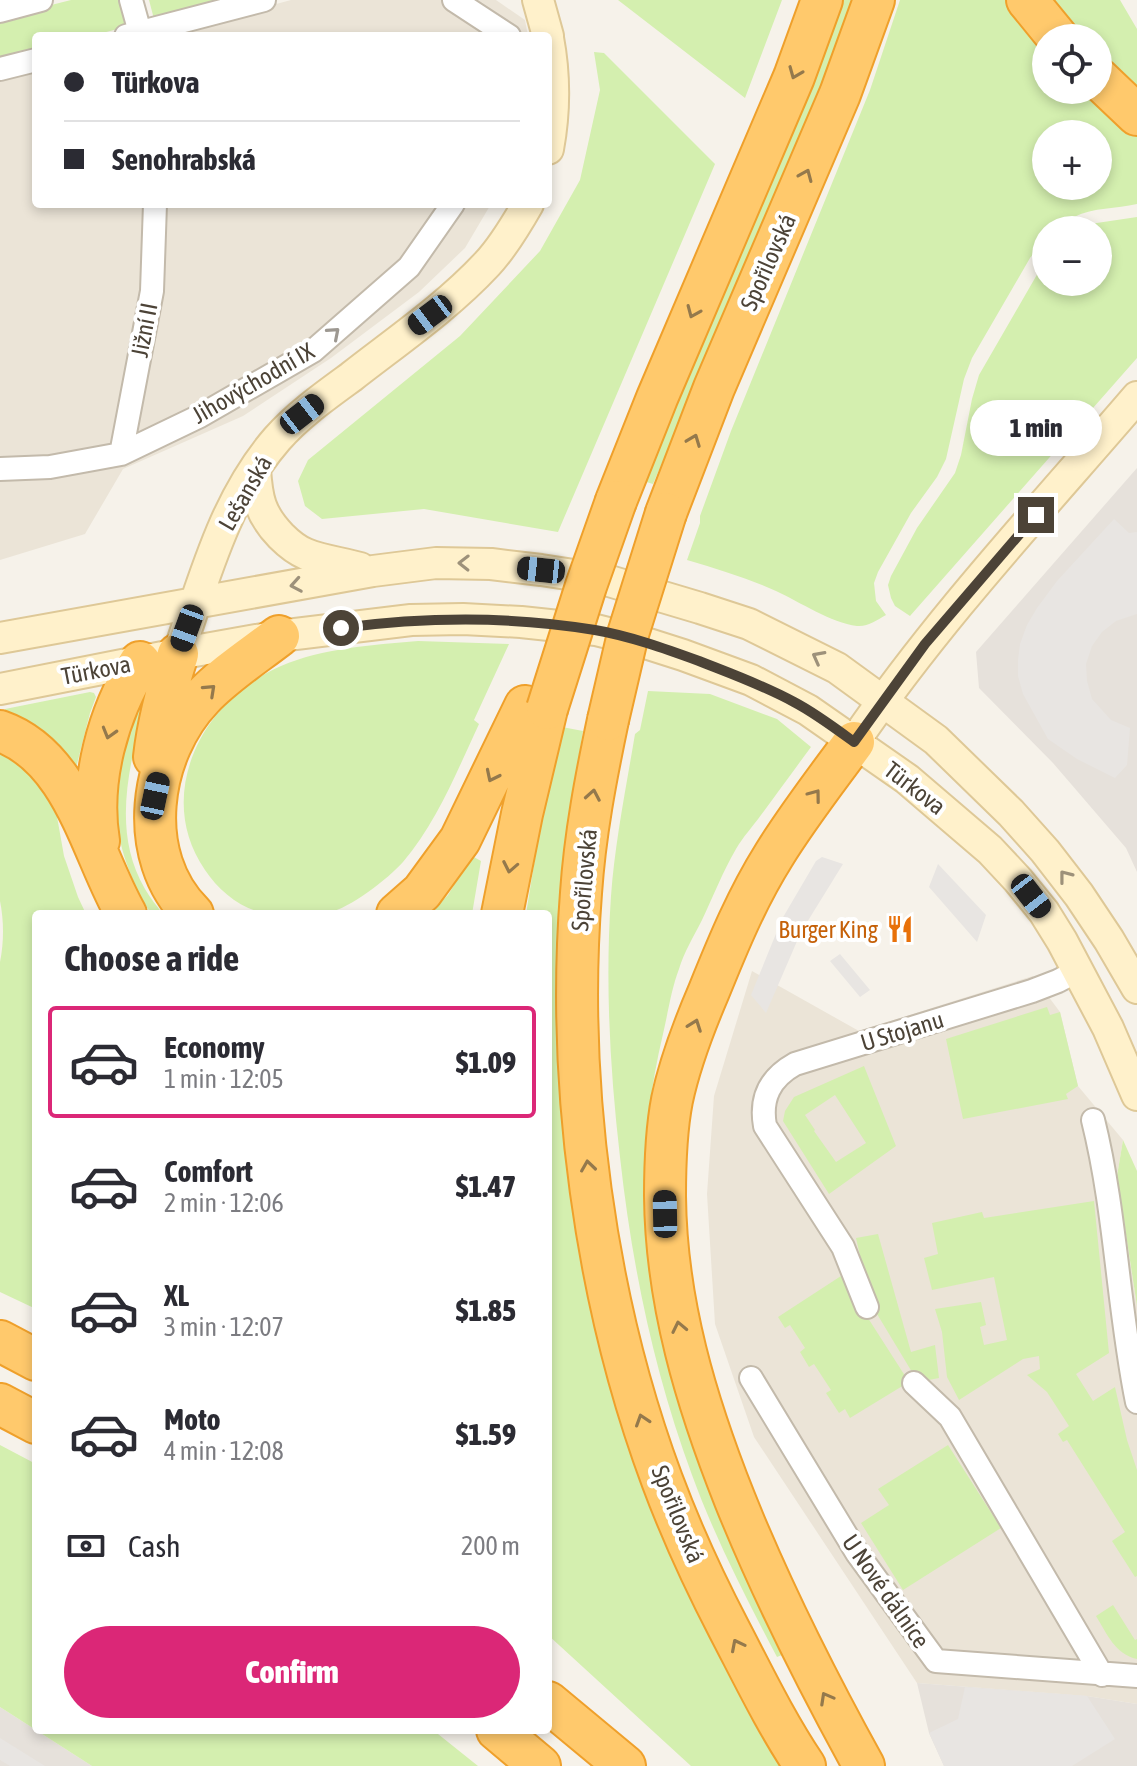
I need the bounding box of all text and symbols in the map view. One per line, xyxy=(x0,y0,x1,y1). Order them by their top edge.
map controls xyxy=(1032,24,1112,296)
button: locate xyxy=(1032,24,1112,104)
text: Türkova xyxy=(112,65,199,99)
one-way arrow xyxy=(789,65,805,79)
button: + xyxy=(1032,120,1112,200)
text: Senohrabská xyxy=(112,142,256,176)
one-way arrow xyxy=(797,169,813,183)
street label: Spořilovská xyxy=(735,210,801,314)
button: − xyxy=(1032,216,1112,296)
car xyxy=(404,291,456,339)
street label: Jižní II xyxy=(126,301,162,359)
one-way arrow xyxy=(687,304,703,318)
one-way arrow xyxy=(324,328,339,342)
street label: Jihovýchodní IX xyxy=(187,337,319,429)
car xyxy=(276,390,328,438)
callout: 1 min xyxy=(970,399,1102,455)
text: 1 min xyxy=(1009,413,1063,443)
one-way arrow xyxy=(684,434,701,448)
street label: Lešanská xyxy=(213,451,277,535)
route end xyxy=(1018,497,1054,533)
one-way arrow xyxy=(457,555,470,572)
car xyxy=(516,556,566,584)
one-way arrow xyxy=(290,575,303,592)
car xyxy=(168,601,206,655)
route start xyxy=(323,610,359,646)
street label: Türkova xyxy=(59,650,133,690)
one-way arrow xyxy=(812,652,826,667)
one-way arrow xyxy=(201,686,216,700)
one-way arrow xyxy=(102,725,118,739)
street label: Türkova xyxy=(879,756,951,820)
one-way arrow xyxy=(486,768,502,783)
car xyxy=(138,770,172,822)
one-way arrow xyxy=(584,789,601,802)
one-way arrow xyxy=(806,790,820,804)
street label: Spořilovská xyxy=(566,828,602,932)
one-way arrow xyxy=(502,859,519,873)
car xyxy=(1007,870,1055,922)
one-way arrow xyxy=(1060,870,1074,885)
restaurant icon: Burger King xyxy=(885,914,915,944)
place label: Burger King xyxy=(778,916,879,943)
text: Choose a ride xyxy=(64,937,239,979)
street label: U Stojanu xyxy=(857,1006,947,1056)
one-way arrow xyxy=(685,1019,702,1033)
icon: car xyxy=(68,1026,140,1098)
text: Economy xyxy=(164,1030,265,1064)
text: $1.09 xyxy=(456,1045,516,1079)
text: 1 min · 12:05 xyxy=(164,1064,284,1094)
icon: car xyxy=(68,1150,140,1222)
text: Comfort xyxy=(164,1154,253,1188)
one-way arrow xyxy=(580,1159,597,1173)
text: $1.47 xyxy=(456,1169,516,1203)
text: 2 min · 12:06 xyxy=(164,1188,284,1218)
car xyxy=(653,1190,677,1238)
icon: car xyxy=(68,1274,140,1346)
text: XL xyxy=(164,1278,189,1312)
text: $1.85 xyxy=(456,1293,516,1327)
text: 3 min · 12:07 xyxy=(164,1312,284,1342)
one-way arrow xyxy=(671,1320,688,1334)
icon: car xyxy=(68,1398,140,1470)
text: Moto xyxy=(164,1402,221,1436)
one-way arrow xyxy=(635,1414,651,1428)
text: $1.59 xyxy=(456,1417,516,1451)
text: 4 min · 12:08 xyxy=(164,1436,284,1466)
street label: Spořilovská xyxy=(646,1461,710,1567)
icon: cash xyxy=(64,1524,108,1568)
text: Cash xyxy=(128,1529,181,1563)
street label: U Nové dálnice xyxy=(837,1529,935,1653)
text: 200 m xyxy=(461,1531,520,1561)
button: Confirm xyxy=(64,1626,520,1718)
one-way arrow xyxy=(731,1638,747,1653)
one-way arrow xyxy=(820,1692,836,1706)

